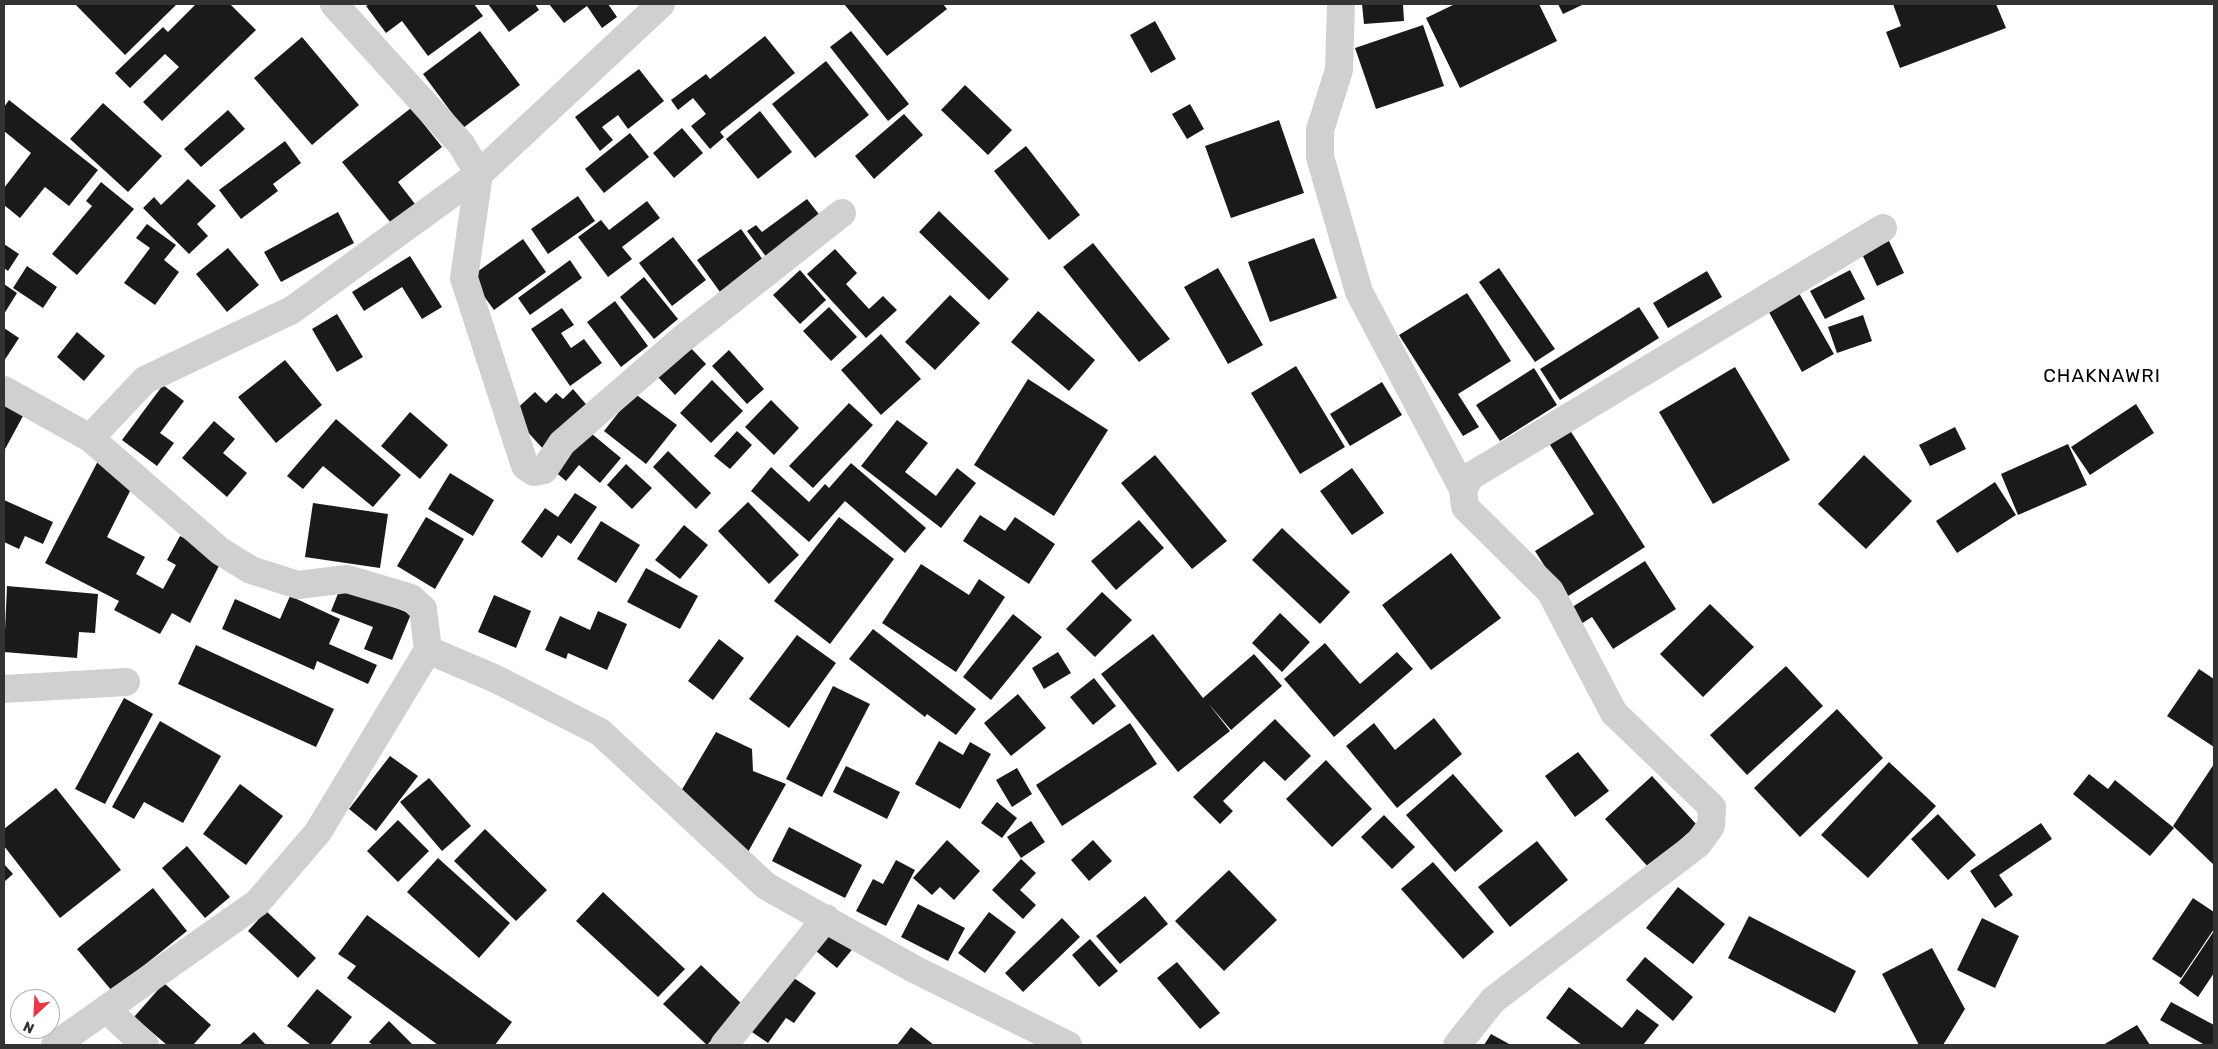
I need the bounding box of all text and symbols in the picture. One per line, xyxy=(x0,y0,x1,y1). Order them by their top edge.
district label: CHAKNAWRI xyxy=(2042,366,2162,388)
north arrow xyxy=(10,989,60,1039)
text: N xyxy=(21,1017,37,1037)

